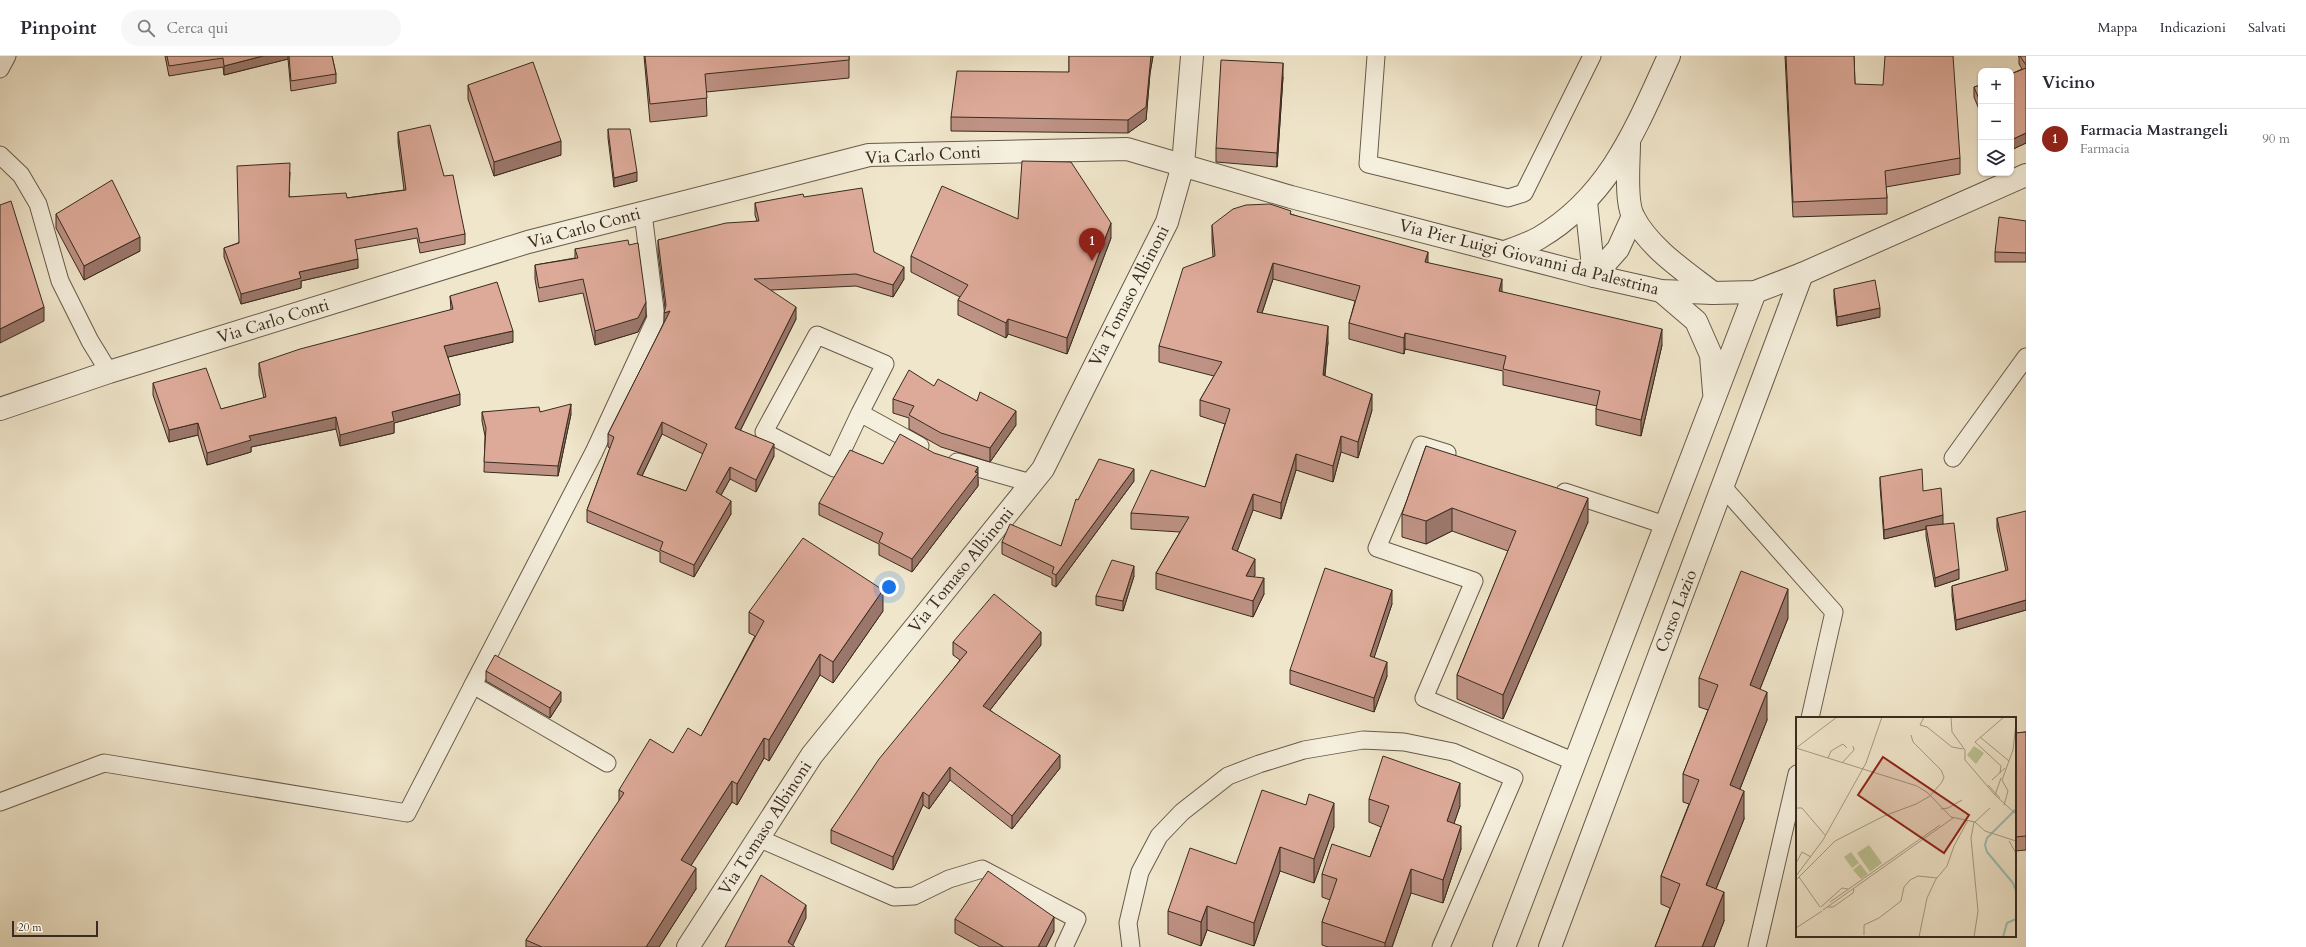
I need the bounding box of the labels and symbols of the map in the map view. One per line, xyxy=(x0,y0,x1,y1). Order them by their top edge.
street label: Via Carlo Conti xyxy=(865,140,982,170)
street label: Via Carlo Conti xyxy=(525,202,643,254)
street label: Via Pier Luigi Giovanni da Palestrina xyxy=(1397,214,1662,301)
street label: Via Tomaso Albinoni xyxy=(1083,221,1175,371)
pin: 1 xyxy=(1079,228,1105,261)
street label: Via Carlo Conti xyxy=(214,293,332,349)
street label: Via Tomaso Albinoni xyxy=(903,502,1019,638)
street label: Corso Lazio xyxy=(1650,566,1702,656)
your location xyxy=(879,577,899,597)
inset map xyxy=(1796,717,2016,937)
street label: Via Tomaso Albinoni xyxy=(713,756,817,900)
scale bar xyxy=(12,919,98,938)

